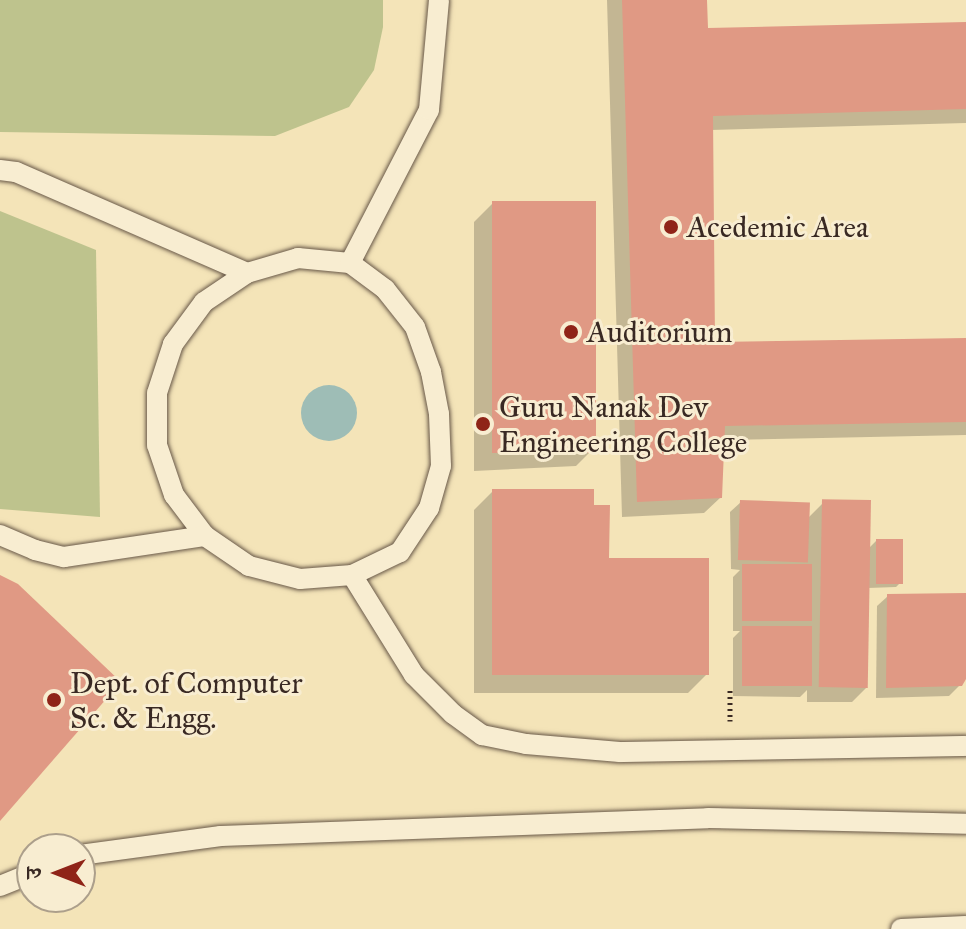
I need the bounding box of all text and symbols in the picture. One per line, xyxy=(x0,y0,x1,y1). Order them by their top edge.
place label: Acedemic Area xyxy=(687,209,869,245)
marker: Acedemic Area xyxy=(662,218,680,236)
place label: Auditorium xyxy=(587,314,732,350)
marker: Auditorium xyxy=(562,323,580,341)
place label: Guru Nanak Dev Engineering College xyxy=(499,389,747,460)
marker: Guru Nanak Dev Engineering College xyxy=(474,415,492,433)
place label: Dept. of Computer Sc. & Engg. xyxy=(70,665,303,736)
marker: Dept. of Computer Sc. & Engg. xyxy=(45,691,63,709)
north arrow xyxy=(16,833,96,913)
text: उ xyxy=(20,867,47,879)

